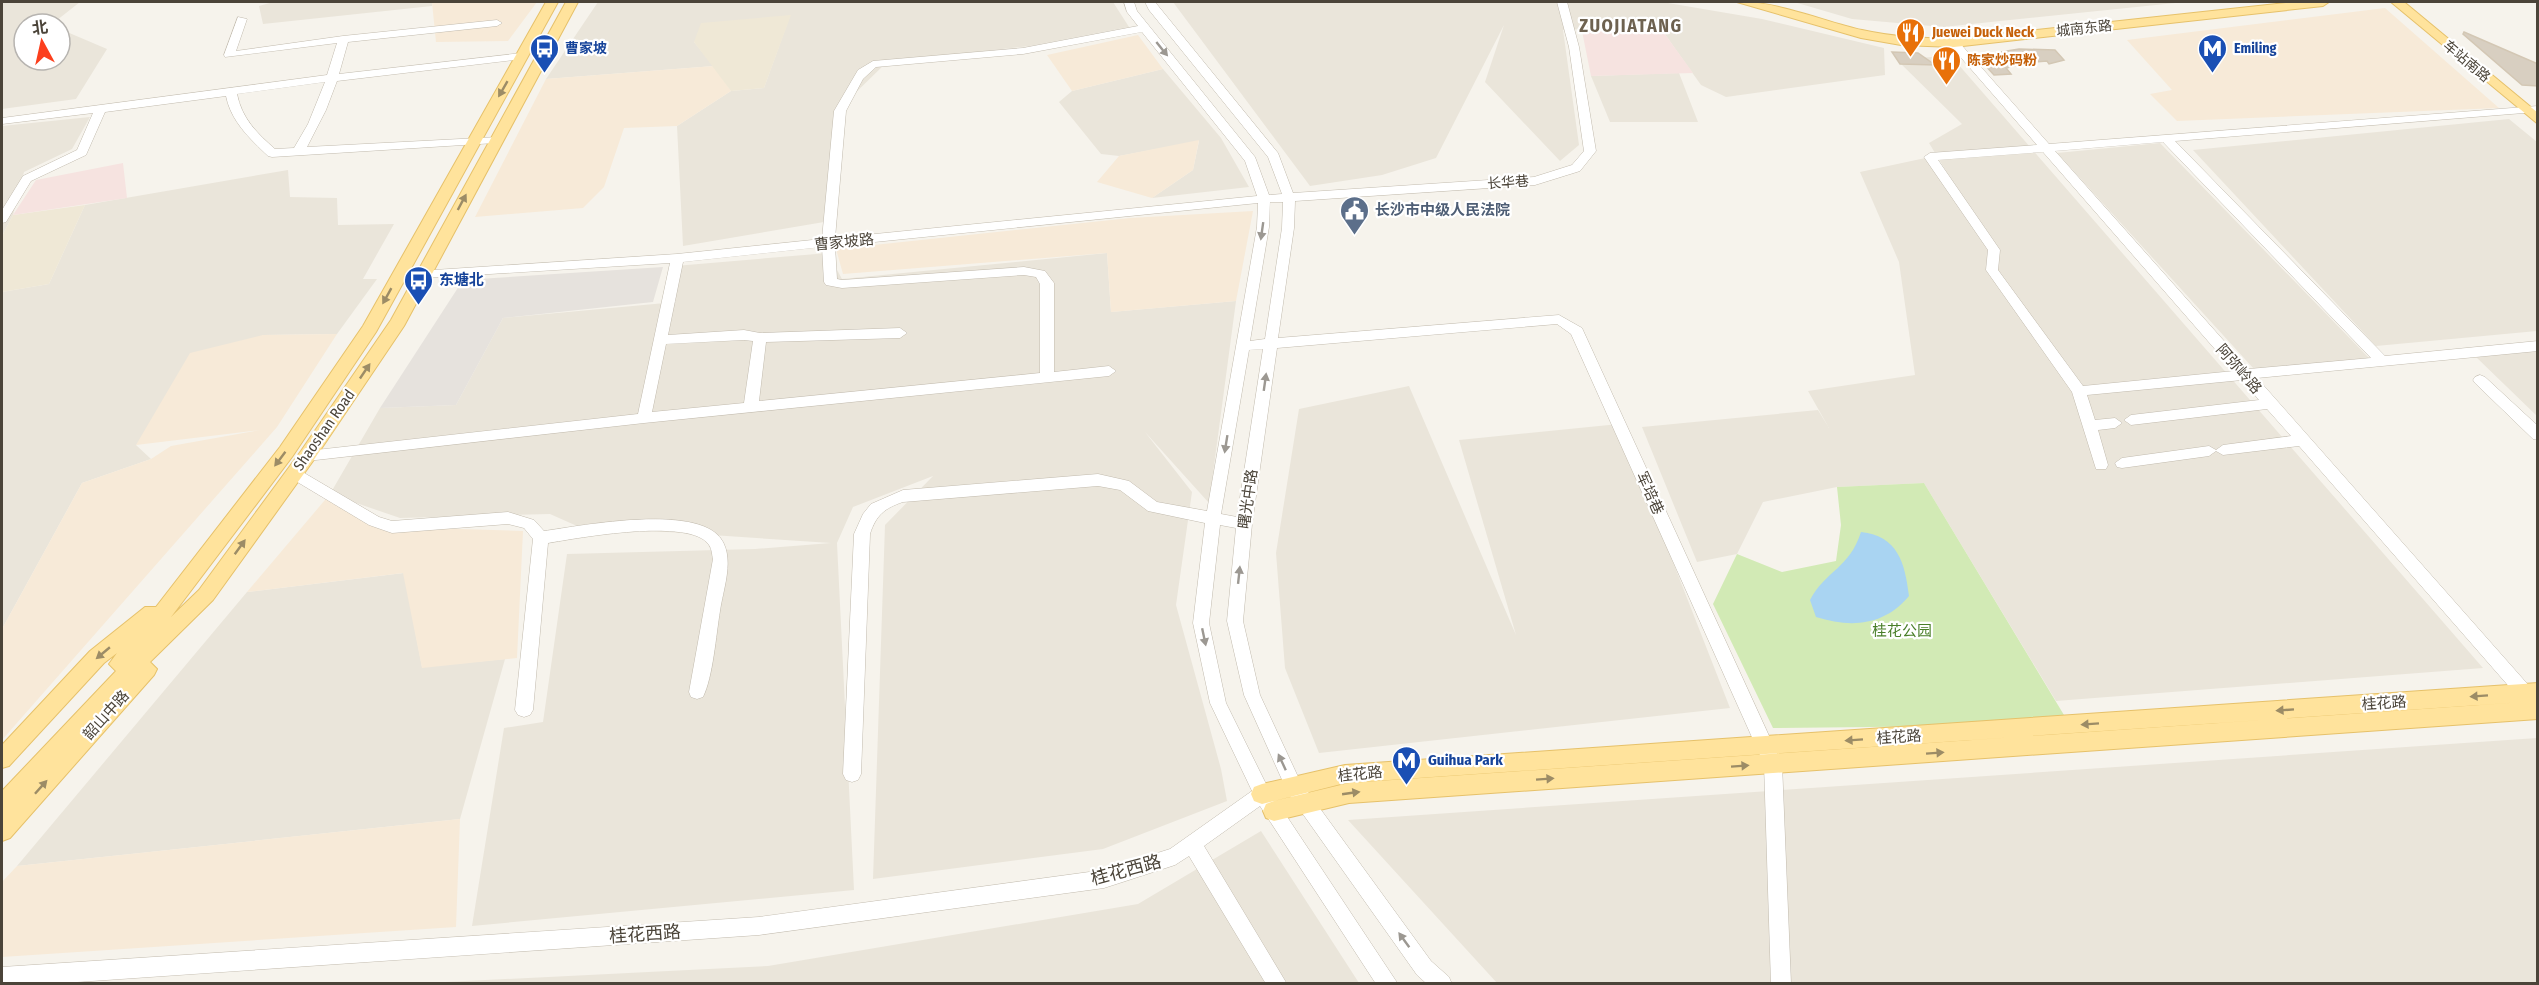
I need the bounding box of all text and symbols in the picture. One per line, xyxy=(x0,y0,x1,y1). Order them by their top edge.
north arrow xyxy=(12,12,72,72)
district label: ZUOJIATANG xyxy=(1579,15,1683,37)
restaurant icon: Juewei Duck Neck xyxy=(1895,16,1927,58)
text: 北 xyxy=(31,17,49,38)
street label: 城南东路 xyxy=(2055,17,2113,40)
place label: Juewei Duck Neck xyxy=(1931,24,2035,41)
bus stop icon: 曹家坡 xyxy=(528,32,560,74)
metro station icon: Emiling xyxy=(2197,32,2229,74)
street label: 车站南路 xyxy=(2440,37,2494,86)
place label: 曹家坡 xyxy=(565,40,607,57)
place label: Emiling xyxy=(2234,40,2277,57)
one-way arrow xyxy=(1156,41,1169,57)
restaurant icon: 陈家炒码粉 xyxy=(1930,44,1962,86)
place label: 陈家炒码粉 xyxy=(1967,52,2037,69)
one-way arrow xyxy=(498,81,508,98)
street label: 长华巷 xyxy=(1486,173,1530,192)
one-way arrow xyxy=(457,193,467,210)
public building icon: 长沙市中级人民法院 xyxy=(1338,194,1370,236)
place label: 长沙市中级人民法院 xyxy=(1375,201,1510,219)
one-way arrow xyxy=(1257,222,1266,241)
street label: 曹家坡路 xyxy=(813,230,875,254)
bus stop icon: 东塘北 xyxy=(402,264,434,306)
place label: 东塘北 xyxy=(439,271,484,289)
one-way arrow xyxy=(382,288,392,305)
street label: 阿弥岭路 xyxy=(2213,340,2265,398)
one-way arrow xyxy=(359,363,370,379)
one-way arrow xyxy=(1260,373,1269,392)
street label: Shaoshan Road xyxy=(289,386,359,474)
one-way arrow xyxy=(1221,435,1230,454)
one-way arrow xyxy=(274,451,287,467)
street label: 曙光中路 xyxy=(1235,468,1261,530)
street label: 军培巷 xyxy=(1633,469,1667,517)
one-way arrow xyxy=(234,540,246,556)
one-way arrow xyxy=(1234,566,1244,585)
park label: 桂花公园 xyxy=(1872,622,1932,640)
one-way arrow xyxy=(1200,628,1209,647)
one-way arrow xyxy=(95,646,111,659)
street label: 韶山中路 xyxy=(79,687,133,743)
one-way arrow xyxy=(2470,691,2489,701)
street label: 桂花路 xyxy=(2361,692,2407,714)
one-way arrow xyxy=(2275,705,2294,715)
one-way arrow xyxy=(2081,719,2100,728)
street label: 桂花路 xyxy=(1876,726,1922,748)
one-way arrow xyxy=(1844,735,1863,745)
metro station icon: Guihua Park xyxy=(1391,744,1423,786)
one-way arrow xyxy=(1925,748,1944,758)
place label: Guihua Park xyxy=(1428,751,1503,769)
one-way arrow xyxy=(1278,753,1287,770)
one-way arrow xyxy=(1731,762,1750,771)
street label: 桂花路 xyxy=(1337,763,1383,785)
one-way arrow xyxy=(1536,775,1555,784)
one-way arrow xyxy=(34,780,47,795)
one-way arrow xyxy=(1342,789,1361,798)
street label: 桂花西路 xyxy=(1088,850,1164,890)
street label: 桂花西路 xyxy=(608,921,682,947)
one-way arrow xyxy=(1398,932,1410,948)

